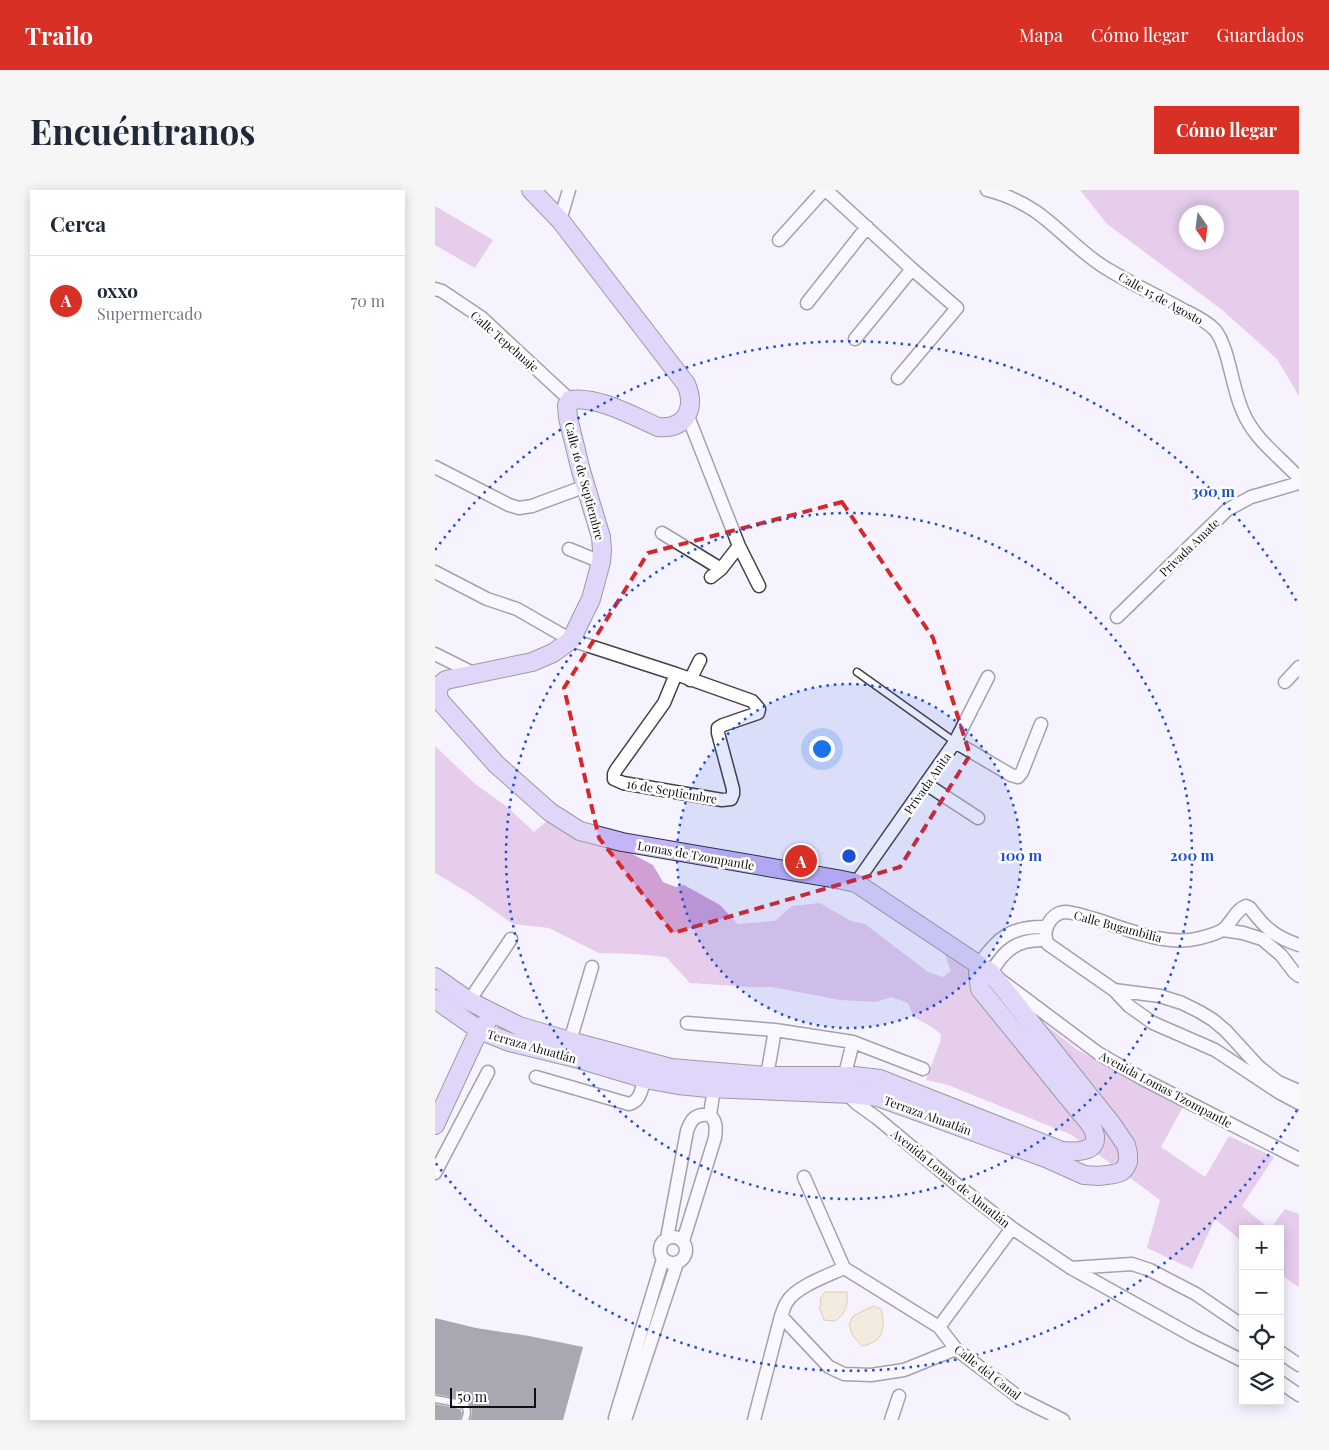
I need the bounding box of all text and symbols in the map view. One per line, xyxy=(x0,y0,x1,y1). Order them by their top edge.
text: Trailo xyxy=(25,19,93,51)
text: Mapa xyxy=(1019,23,1063,47)
text: Cómo llegar xyxy=(1091,23,1188,47)
text: Guardados xyxy=(1216,23,1304,47)
button: Cómo llegar xyxy=(1154,106,1299,154)
text: Encuéntranos xyxy=(30,107,255,154)
north arrow xyxy=(1179,205,1224,250)
text: Cerca xyxy=(50,209,106,237)
street label: Calle 15 de Agosto xyxy=(1116,268,1206,328)
text: oxxo xyxy=(97,277,138,303)
text: A xyxy=(61,290,71,311)
text: 70 m xyxy=(351,290,385,311)
text: Supermercado xyxy=(97,303,202,324)
street label: Calle Tepehuaje xyxy=(468,307,542,375)
street label: Calle 16 de Septiembre xyxy=(562,420,608,542)
text: 300 m xyxy=(1191,481,1235,501)
street label: Privada Amate xyxy=(1156,514,1222,580)
your location xyxy=(809,736,835,762)
street label: Privada Anita xyxy=(900,749,954,817)
street label: 16 de Septiembre xyxy=(626,775,718,807)
street label: Lomas de Tzompantle xyxy=(636,837,756,873)
pin: A xyxy=(785,842,817,880)
text: 100 m xyxy=(1000,845,1043,865)
text: 200 m xyxy=(1170,845,1215,865)
centre of rings xyxy=(840,847,858,865)
street label: Calle Bugambilia xyxy=(1072,907,1164,945)
street label: Terraza Ahuatlán xyxy=(485,1026,579,1066)
street label: Avenida Lomas Tzompantle xyxy=(1096,1047,1235,1131)
street label: Terraza Ahuatlán xyxy=(882,1092,974,1138)
street label: Avenida Lomas de Ahuatlán xyxy=(887,1124,1014,1231)
map controls xyxy=(1239,1225,1284,1405)
button: + xyxy=(1239,1225,1284,1270)
button: − xyxy=(1239,1270,1284,1315)
button: locate xyxy=(1239,1315,1284,1360)
street label: Calle del Canal xyxy=(951,1341,1025,1403)
button: layers xyxy=(1239,1360,1284,1405)
scale bar xyxy=(450,1385,536,1408)
text: 50 m xyxy=(457,1387,487,1406)

